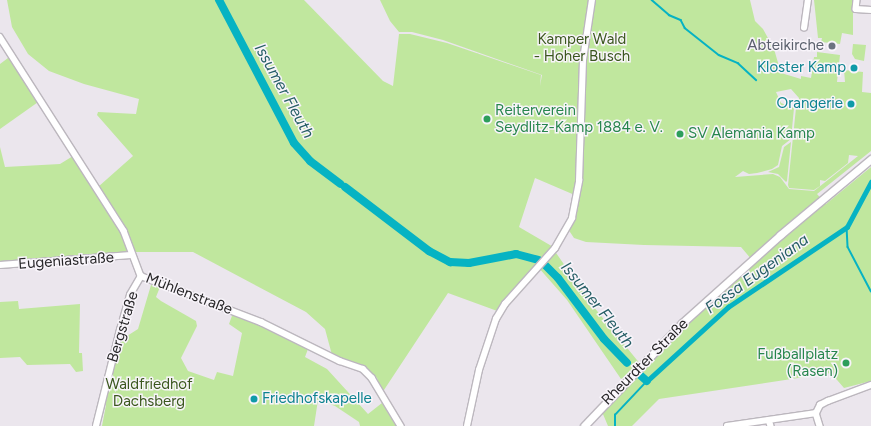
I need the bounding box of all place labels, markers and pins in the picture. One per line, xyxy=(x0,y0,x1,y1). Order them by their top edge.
place label: Abteikirche xyxy=(747,37,824,55)
marker: Abteikirche xyxy=(827,41,837,51)
place label: Kloster Kamp xyxy=(757,59,846,77)
marker: Kloster Kamp xyxy=(849,63,859,73)
place label: Orangerie xyxy=(777,95,843,113)
marker: Orangerie xyxy=(846,99,856,109)
place label: Reiterverein Seydlitz-Kamp 1884 e. V. xyxy=(495,101,663,136)
marker: Reiterverein Seydlitz-Kamp 1884 e. V. xyxy=(482,114,492,124)
place label: SV Alemania Kamp xyxy=(688,125,815,143)
marker: SV Alemania Kamp xyxy=(675,129,685,139)
place label: Fußballplatz (Rasen) xyxy=(757,345,838,380)
marker: Fußballplatz (Rasen) xyxy=(841,358,851,368)
place label: Friedhofskapelle xyxy=(262,390,372,408)
marker: Friedhofskapelle xyxy=(249,394,259,404)

